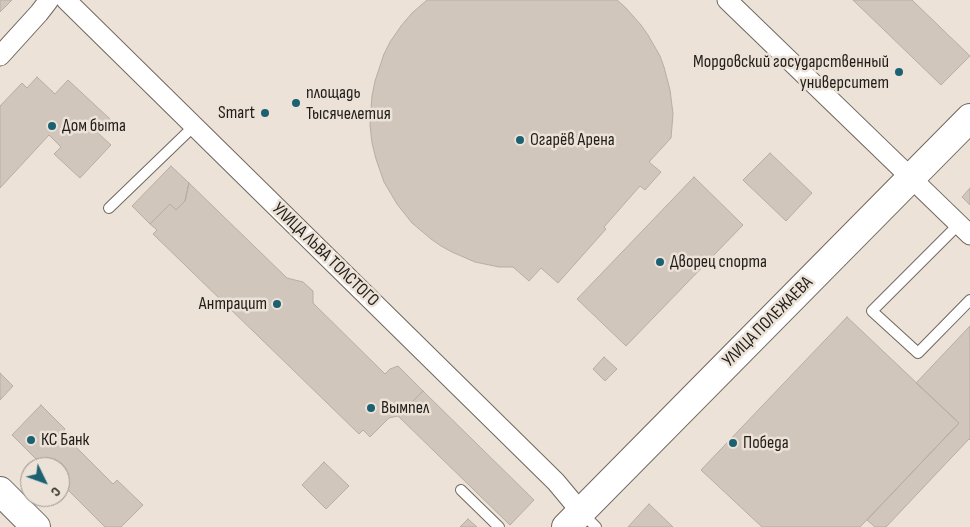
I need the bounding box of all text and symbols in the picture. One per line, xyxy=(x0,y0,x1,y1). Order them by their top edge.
place label: Мордовский государственный университет xyxy=(693,51,889,94)
marker: Мордовский государственный университет xyxy=(893,66,905,78)
place label: площадь Тысячелетия xyxy=(306,82,391,125)
marker: площадь Тысячелетия xyxy=(290,97,302,109)
place label: Smart xyxy=(218,102,255,124)
marker: Smart xyxy=(259,107,271,119)
place label: Дом быта xyxy=(62,115,126,137)
marker: Дом быта xyxy=(46,120,58,132)
place label: Огарёв Арена xyxy=(530,129,615,151)
marker: Огарёв Арена xyxy=(514,134,526,146)
street label: УЛИЦА ЛЬВА ТОЛСТОГО xyxy=(267,199,383,311)
place label: Дворец cпорта xyxy=(670,251,767,273)
marker: Дворец cпорта xyxy=(654,256,666,268)
street label: УЛИЦА ПОЛЕЖАЕВА xyxy=(718,272,818,372)
place label: Антрацит xyxy=(199,293,267,315)
marker: Антрацит xyxy=(271,298,283,310)
place label: Вымпел xyxy=(381,397,429,419)
marker: Вымпел xyxy=(365,402,377,414)
place label: КС Банк xyxy=(41,429,89,451)
place label: Победа xyxy=(743,432,789,454)
marker: КС Банк xyxy=(25,434,37,446)
marker: Победа xyxy=(727,437,739,449)
north arrow xyxy=(20,457,70,507)
text: С xyxy=(47,483,64,500)

